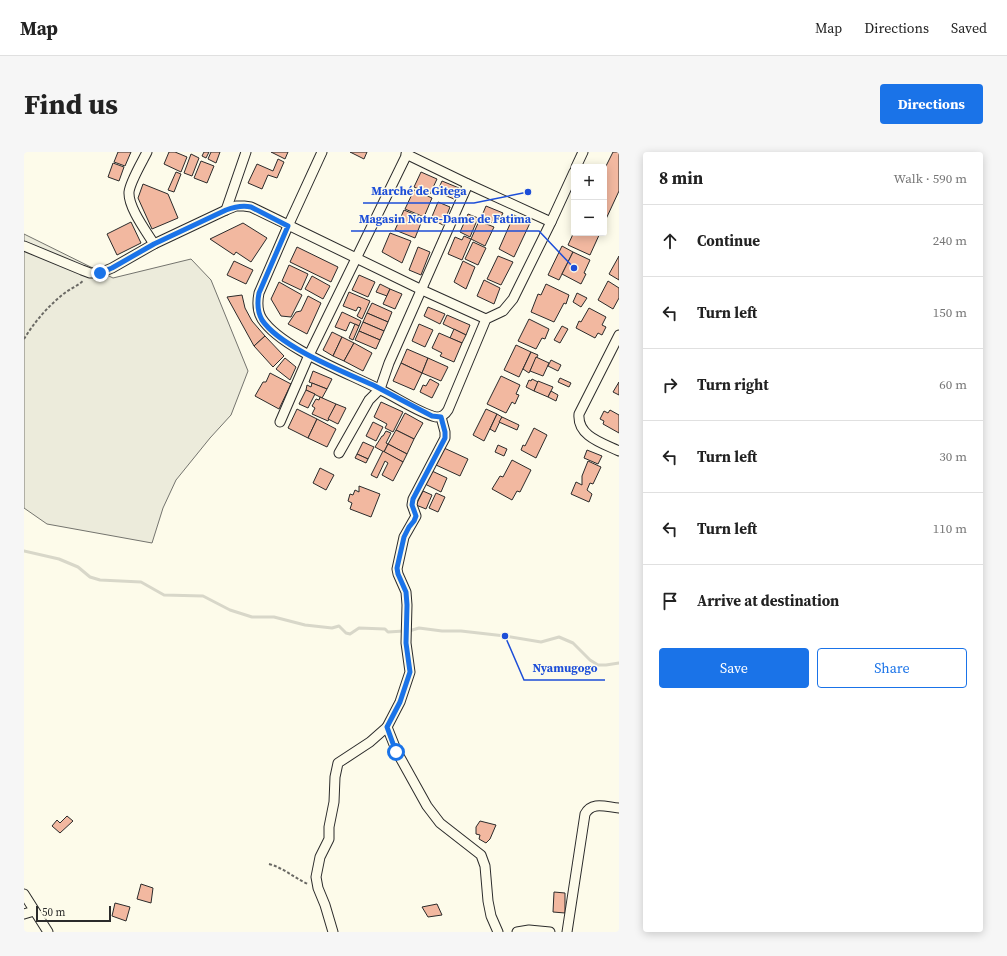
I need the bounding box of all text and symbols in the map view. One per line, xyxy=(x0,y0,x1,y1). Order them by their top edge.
text: Map xyxy=(20,15,58,41)
text: Map xyxy=(815,18,842,38)
text: Directions xyxy=(864,18,929,38)
text: Saved xyxy=(951,18,987,38)
button: Directions xyxy=(880,84,983,124)
text: Find us xyxy=(24,85,118,123)
map controls xyxy=(571,164,607,236)
button: + xyxy=(571,164,607,200)
text: 8 min xyxy=(659,166,703,190)
text: Walk · 590 m xyxy=(894,170,967,187)
callout: Marché de Gitega xyxy=(363,179,474,203)
text: Marché de Gitega xyxy=(371,183,467,199)
button: − xyxy=(571,200,607,236)
callout: Magasin Notre-Dame de Fatima xyxy=(351,207,539,231)
text: Magasin Notre-Dame de Fatima xyxy=(359,211,532,227)
icon: ahead xyxy=(659,230,681,252)
text: Continue xyxy=(697,230,760,251)
text: 240 m xyxy=(933,232,967,249)
route end xyxy=(91,264,109,282)
icon: left xyxy=(659,302,681,324)
text: Turn left xyxy=(697,302,757,323)
text: 150 m xyxy=(933,304,967,321)
icon: right xyxy=(659,374,681,396)
text: Turn right xyxy=(697,374,769,395)
text: 60 m xyxy=(939,376,967,393)
icon: left xyxy=(659,446,681,468)
text: Turn left xyxy=(697,446,757,467)
text: 30 m xyxy=(939,448,967,465)
icon: left xyxy=(659,518,681,540)
text: Turn left xyxy=(697,518,757,539)
text: 110 m xyxy=(933,520,967,537)
icon: arrive xyxy=(659,590,681,612)
text: Arrive at destination xyxy=(697,590,839,611)
button: Save xyxy=(659,648,809,688)
button: Share xyxy=(817,648,967,688)
callout: Nyamugogo xyxy=(524,656,605,680)
text: Nyamugogo xyxy=(532,660,598,676)
route start xyxy=(387,743,405,761)
scale bar xyxy=(36,904,111,923)
text: 50 m xyxy=(42,905,65,920)

